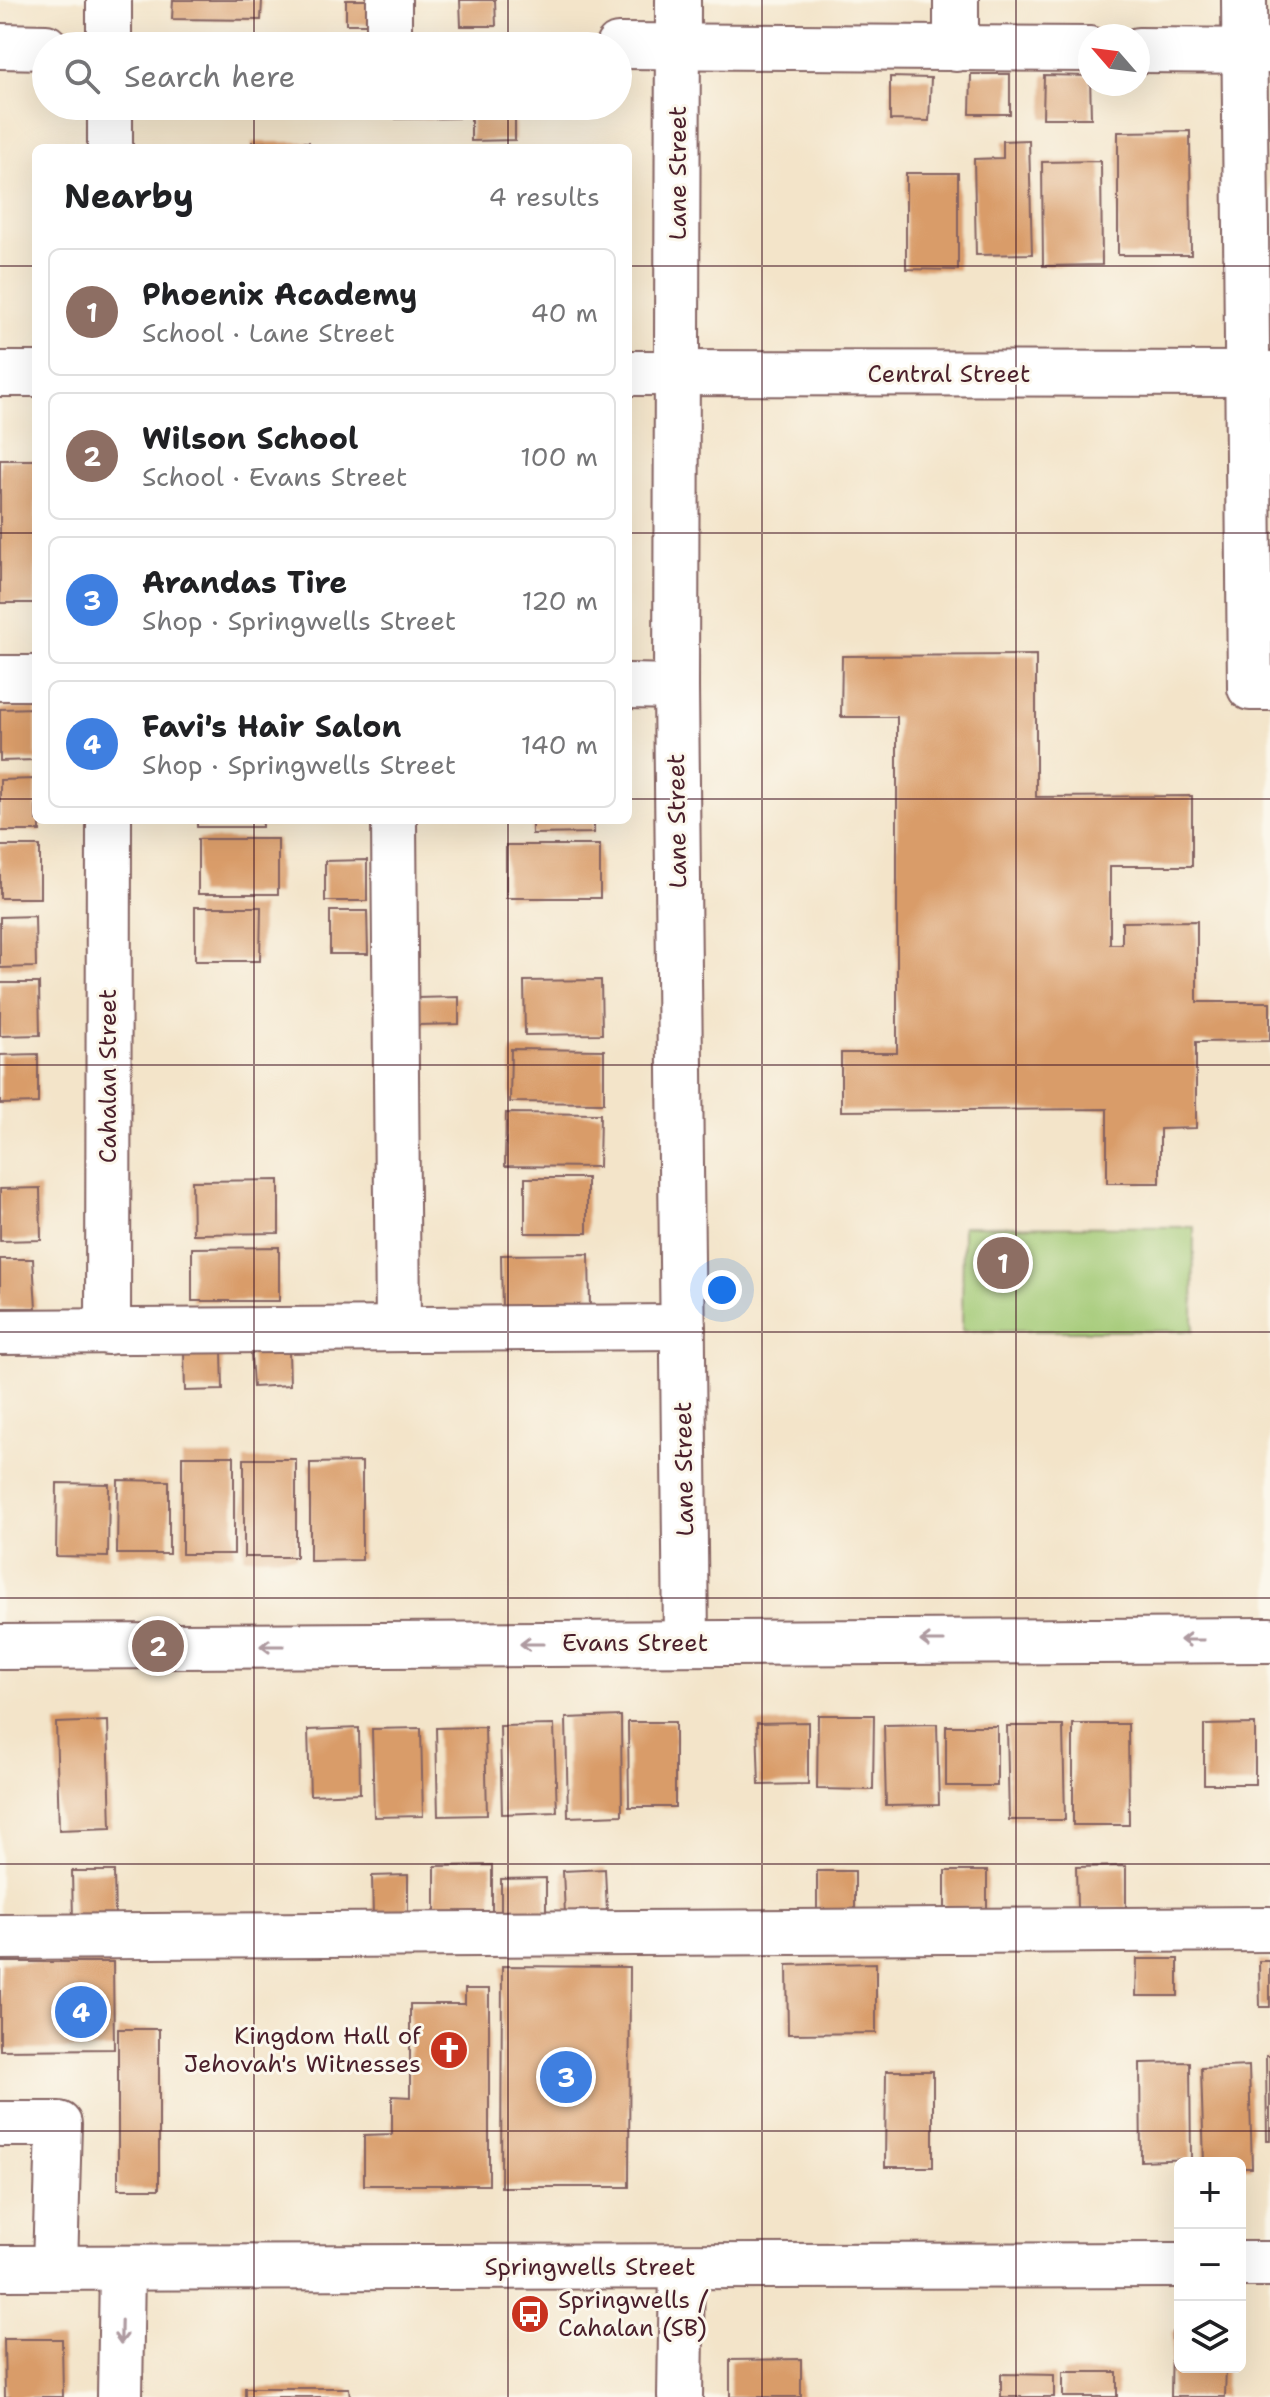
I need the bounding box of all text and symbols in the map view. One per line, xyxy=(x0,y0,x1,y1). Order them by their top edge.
north arrow xyxy=(1078,24,1150,96)
search box xyxy=(32,32,632,120)
icon: search xyxy=(60,54,104,98)
text: Search here xyxy=(124,56,295,97)
street label: Lane Street xyxy=(662,106,694,240)
text: Nearby xyxy=(64,173,194,219)
text: 4 results xyxy=(488,179,600,214)
text: Phoenix Academy xyxy=(142,274,417,315)
text: 1 xyxy=(86,295,98,330)
text: 40 m xyxy=(531,295,598,330)
text: School · Lane Street xyxy=(142,315,395,350)
street label: Central Street xyxy=(868,358,1030,390)
text: Wilson School xyxy=(142,418,358,459)
text: 2 xyxy=(83,439,101,474)
text: 100 m xyxy=(520,439,598,474)
text: School · Evans Street xyxy=(142,459,407,494)
text: Arandas Tire xyxy=(142,562,347,603)
text: 3 xyxy=(83,583,101,618)
text: 120 m xyxy=(522,583,598,618)
text: Shop · Springwells Street xyxy=(142,603,456,638)
text: Favi's Hair Salon xyxy=(142,706,401,747)
text: 4 xyxy=(83,727,101,762)
text: 140 m xyxy=(521,727,598,762)
text: Shop · Springwells Street xyxy=(142,747,456,782)
street label: Lane Street xyxy=(660,753,694,889)
street label: Cahalan Street xyxy=(92,989,124,1163)
pin: 1 xyxy=(977,1233,1029,1293)
your location xyxy=(702,1270,742,1310)
street label: Lane Street xyxy=(667,1401,701,1537)
pin: 2 xyxy=(132,1616,184,1676)
street label: Evans Street xyxy=(562,1627,708,1659)
one-way arrow xyxy=(1179,1632,1206,1648)
one-way arrow xyxy=(919,1633,946,1649)
one-way arrow xyxy=(519,1636,546,1651)
one-way arrow xyxy=(259,1638,286,1653)
pin: 4 xyxy=(55,1982,107,2042)
place label: Kingdom Hall of Jehovah's Witnesses xyxy=(184,2020,422,2080)
church icon: Kingdom Hall of Jehovah's Witnesses xyxy=(428,2029,470,2071)
pin: 3 xyxy=(540,2047,592,2107)
map controls xyxy=(1174,2157,1246,2373)
button: + xyxy=(1174,2157,1246,2229)
button: − xyxy=(1174,2229,1246,2301)
street label: Springwells Street xyxy=(485,2251,695,2283)
place label: Springwells / Cahalan (SB) xyxy=(558,2284,709,2344)
bus stop icon: Springwells / Cahalan (SB) xyxy=(509,2293,551,2335)
button: layers xyxy=(1174,2301,1246,2373)
one-way arrow xyxy=(113,2318,129,2345)

